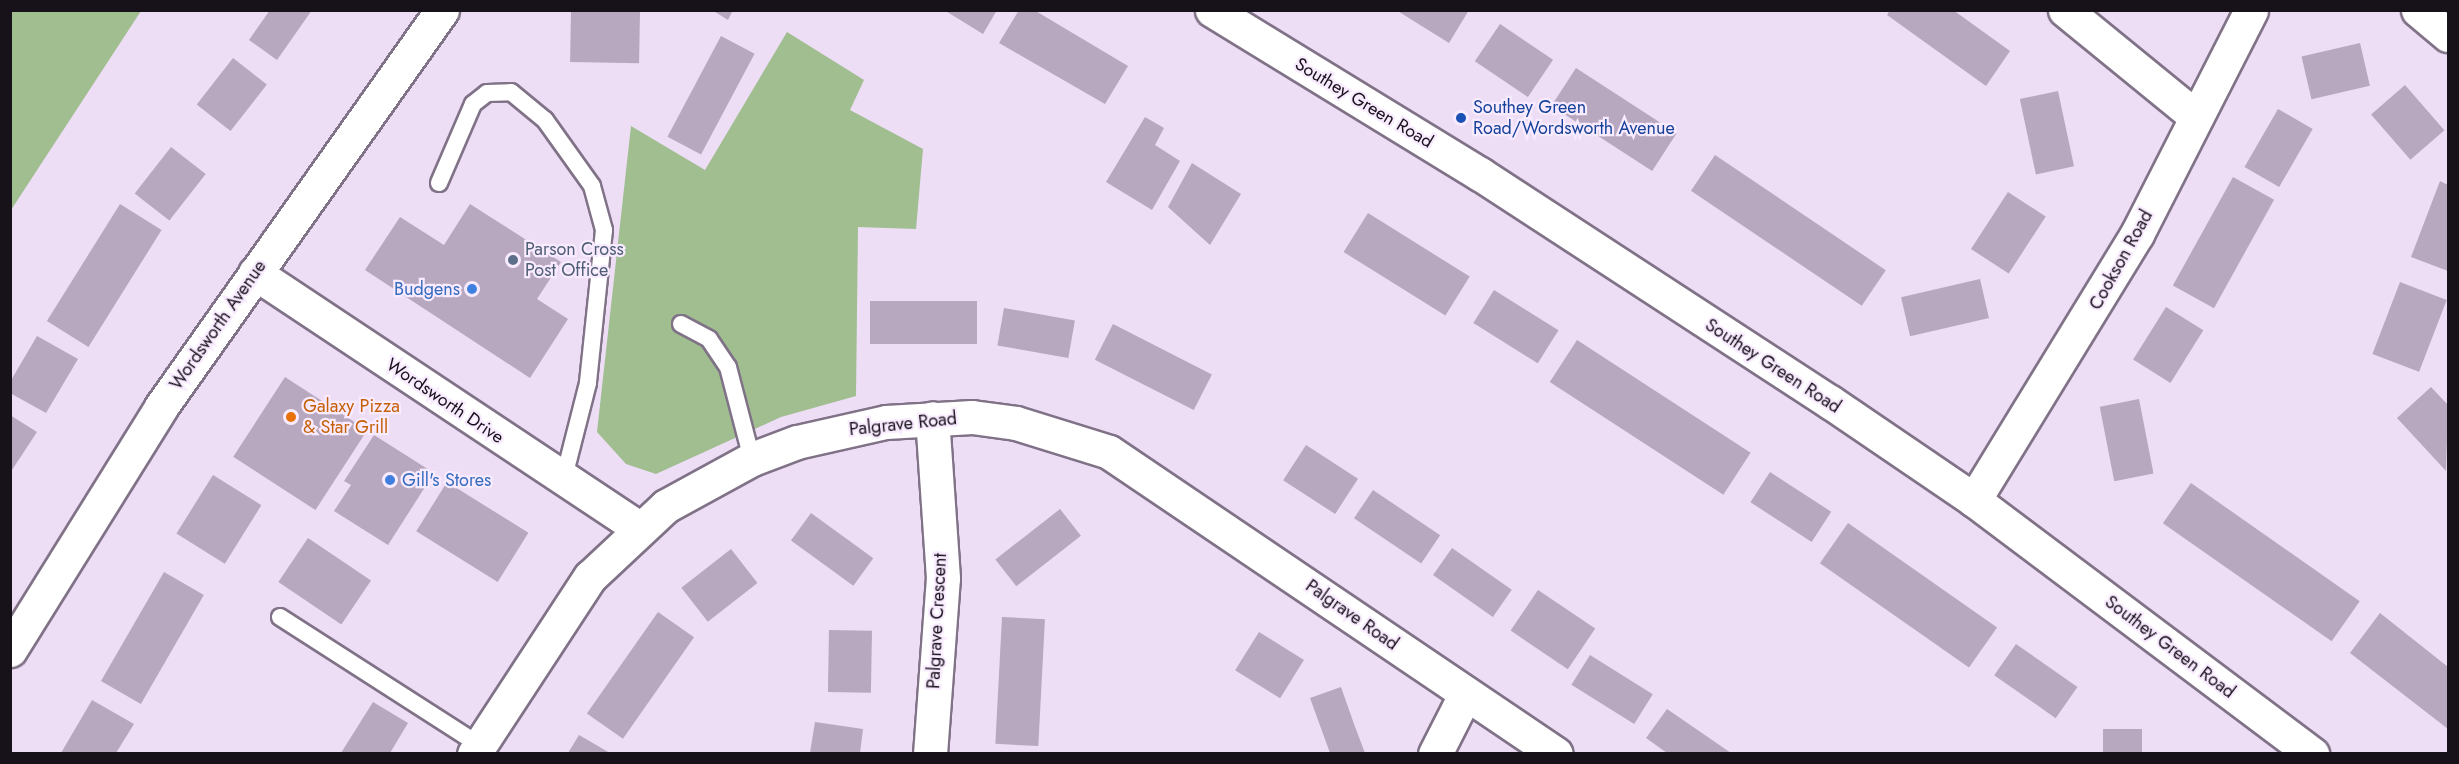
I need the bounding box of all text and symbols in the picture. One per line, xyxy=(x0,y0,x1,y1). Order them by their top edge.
street label: Southey Green Road xyxy=(1291,53,1437,153)
place label: Southey Green Road/Wordsworth Avenue xyxy=(1473,97,1675,140)
marker: Southey Green Road/Wordsworth Avenue xyxy=(1454,111,1468,125)
street label: Cookson Road xyxy=(2085,206,2157,314)
place label: Parson Cross Post Office xyxy=(525,239,624,282)
marker: Parson Cross Post Office xyxy=(506,253,520,267)
street label: Wordsworth Avenue xyxy=(165,256,271,394)
place label: Budgens xyxy=(394,278,460,300)
marker: Budgens xyxy=(465,282,479,296)
street label: Southey Green Road xyxy=(1701,314,1845,418)
street label: Wordsworth Drive xyxy=(382,354,508,448)
place label: Galaxy Pizza & Star Grill xyxy=(303,396,400,438)
street label: Palgrave Road xyxy=(848,408,958,440)
marker: Galaxy Pizza & Star Grill xyxy=(284,410,298,424)
place label: Gill's Stores xyxy=(402,469,491,491)
marker: Gill's Stores xyxy=(383,473,397,487)
street label: Palgrave Crescent xyxy=(923,553,951,689)
street label: Palgrave Road xyxy=(1301,575,1403,655)
street label: Southey Green Road xyxy=(2101,591,2239,703)

